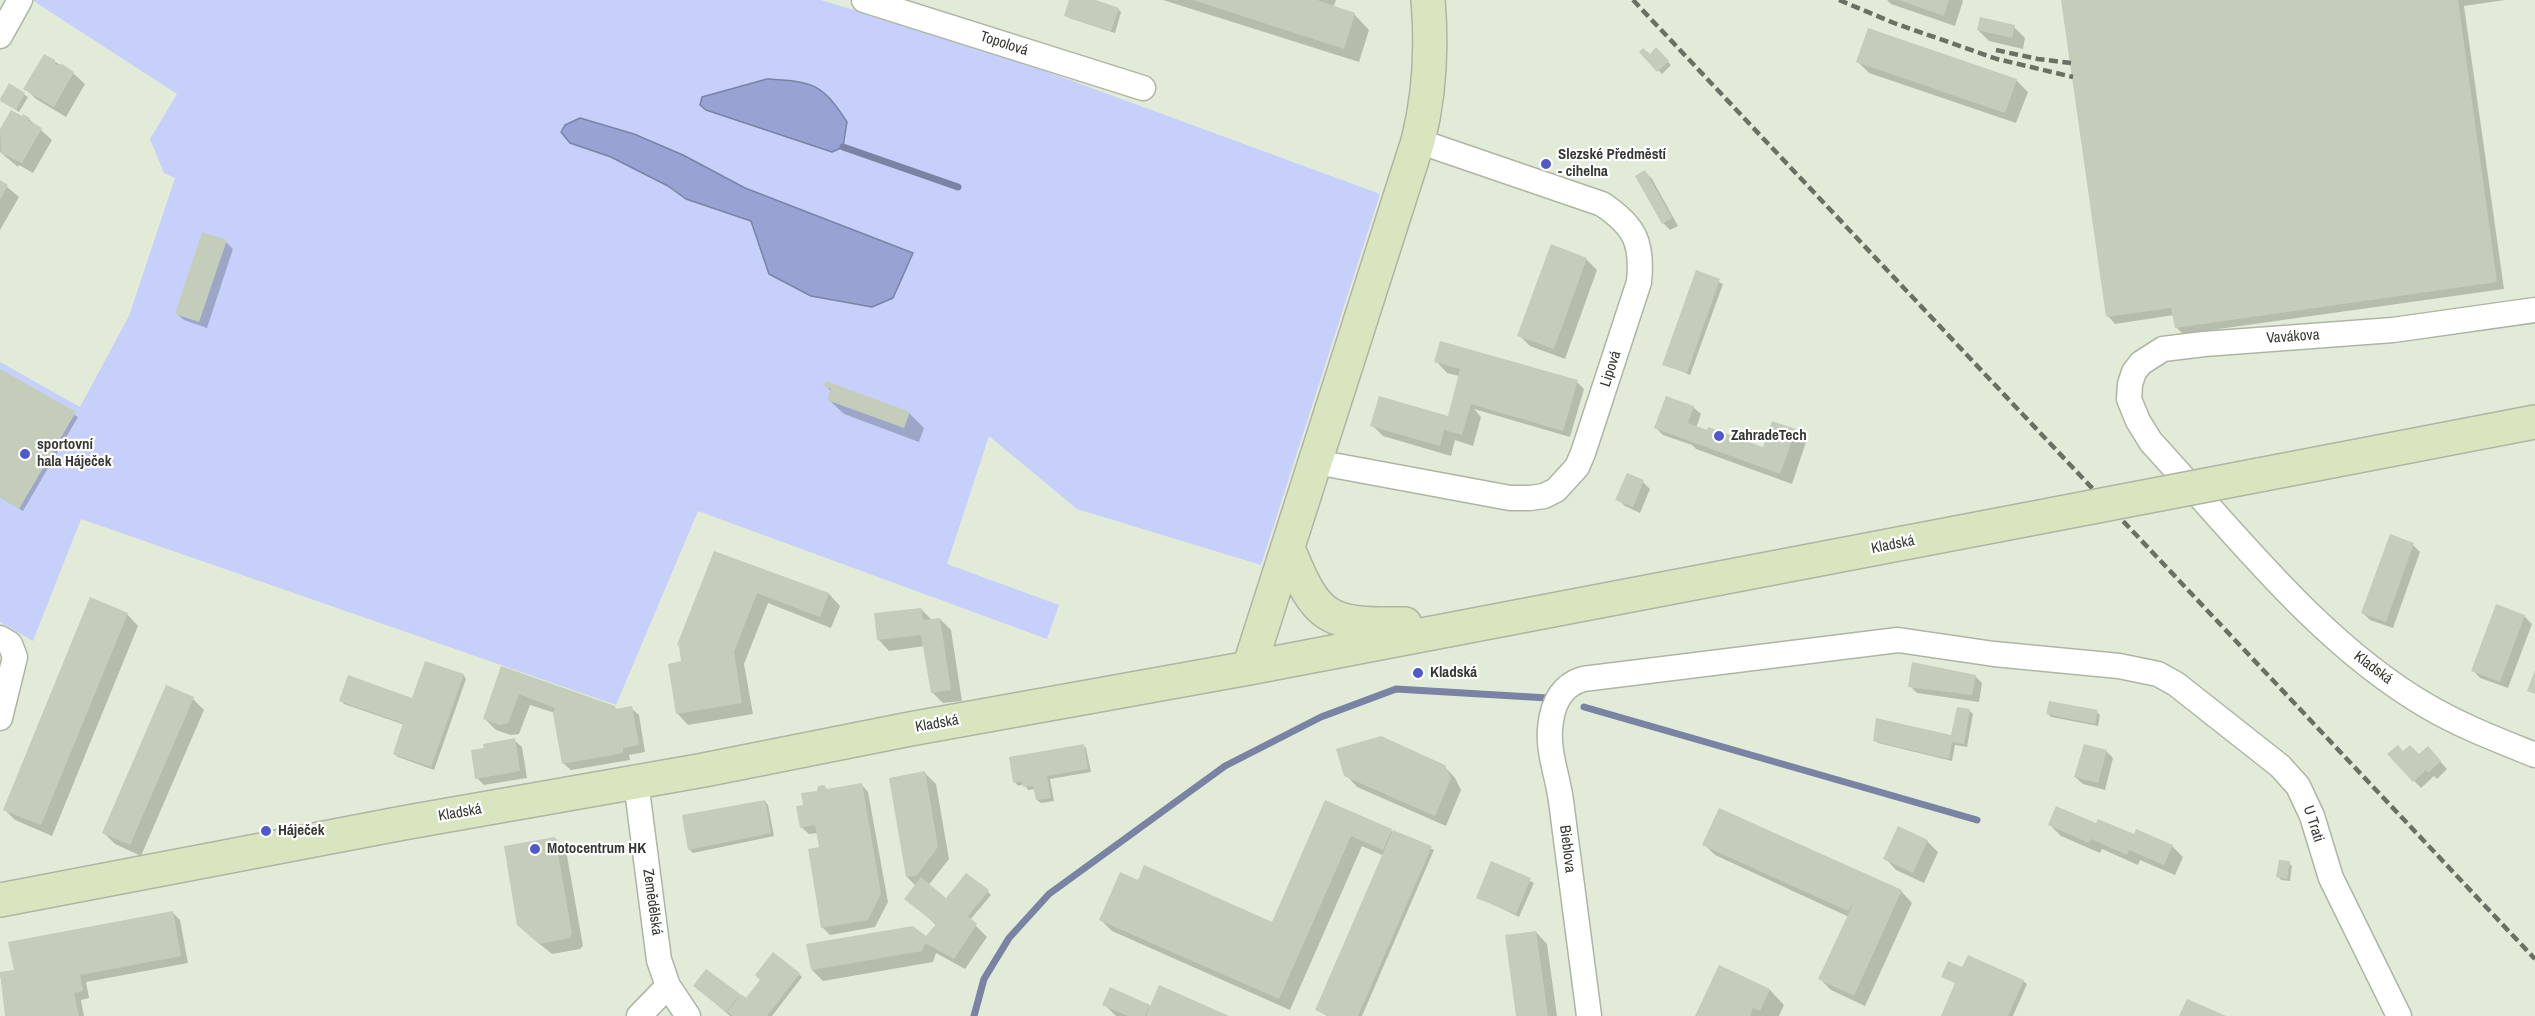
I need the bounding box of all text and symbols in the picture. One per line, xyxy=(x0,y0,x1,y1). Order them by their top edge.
street label: Topolová xyxy=(978,28,1030,60)
place label: Slezské Předměstí - cihelna xyxy=(1558,146,1666,181)
marker: Slezské Předměstí - cihelna xyxy=(1539,157,1553,171)
street label: Vavákova xyxy=(2266,326,2320,348)
street label: Lipová xyxy=(1597,349,1625,389)
place label: ZahradeTech xyxy=(1731,427,1807,445)
marker: ZahradeTech xyxy=(1712,429,1726,443)
place label: sportovní hala Háječek xyxy=(37,436,112,471)
marker: sportovní hala Háječek xyxy=(18,447,32,461)
street label: Kladská xyxy=(1870,532,1916,558)
street label: Kladská xyxy=(2350,648,2396,688)
place label: Kladská xyxy=(1430,664,1477,682)
marker: Kladská xyxy=(1411,666,1425,680)
street label: Kladská xyxy=(914,711,960,737)
street label: Kladská xyxy=(437,800,483,826)
street label: U Trati xyxy=(2299,804,2327,844)
place label: Háječek xyxy=(278,822,324,840)
marker: Háječek xyxy=(259,824,273,838)
street label: Bieblova xyxy=(1555,824,1579,874)
place label: Motocentrum HK xyxy=(547,840,646,858)
marker: Motocentrum HK xyxy=(528,842,542,856)
street label: Zemědělská xyxy=(638,868,666,936)

